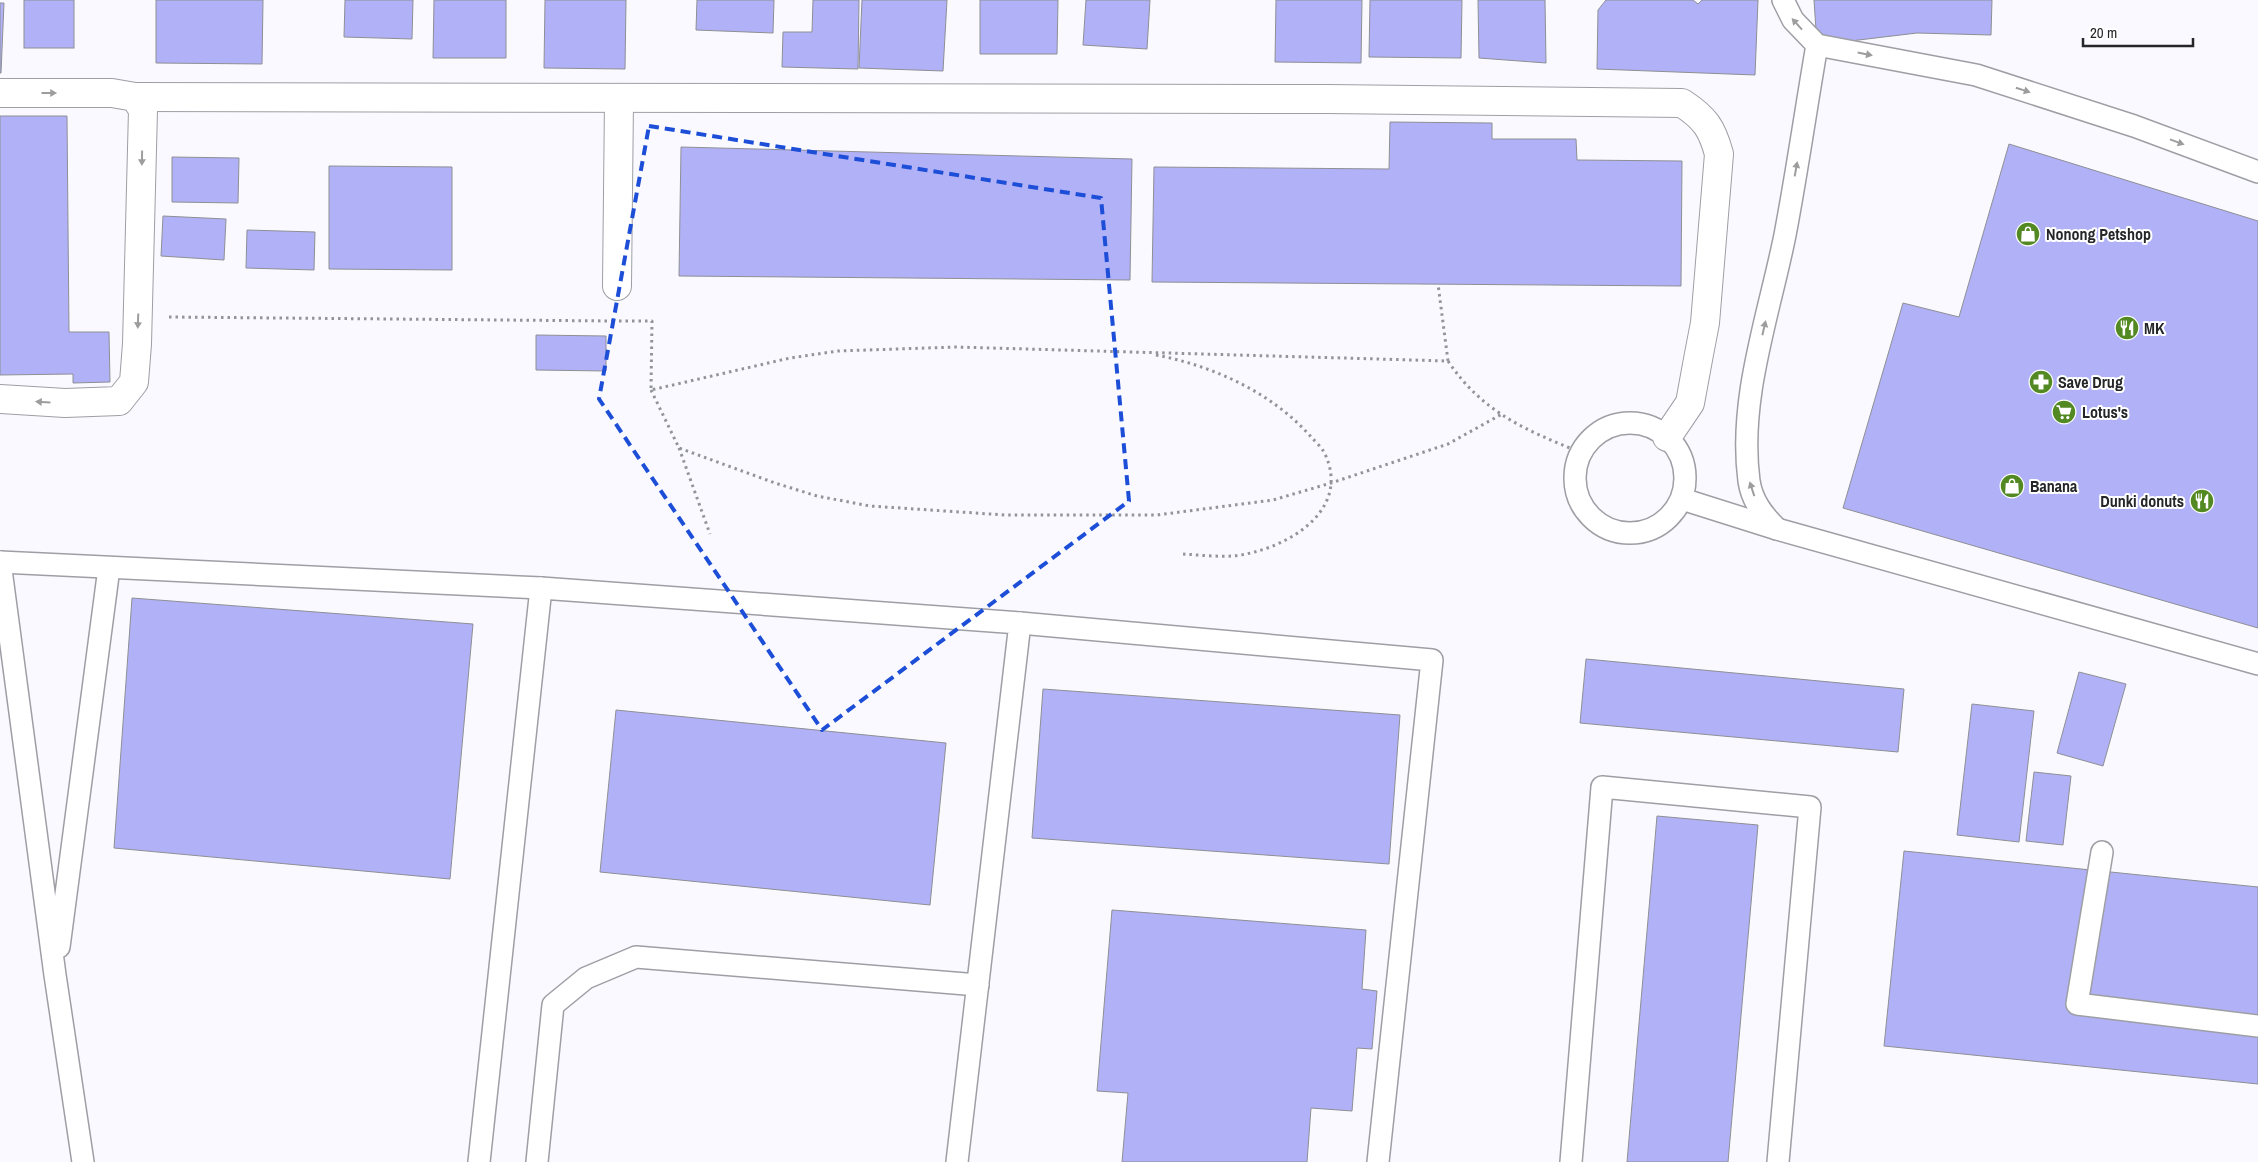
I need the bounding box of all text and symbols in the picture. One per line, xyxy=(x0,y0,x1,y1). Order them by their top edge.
scale bar xyxy=(2083,15,2193,47)
one-way arrow xyxy=(1792,18,1803,31)
text: 20 m xyxy=(2090,22,2117,43)
one-way arrow xyxy=(1857,50,1873,58)
one-way arrow xyxy=(2016,86,2031,94)
one-way arrow xyxy=(41,89,57,97)
one-way arrow xyxy=(2170,138,2185,146)
one-way arrow xyxy=(138,151,146,167)
one-way arrow xyxy=(1793,161,1801,177)
shop icon: Nonong Petshop xyxy=(2015,221,2041,247)
place label: Nonong Petshop xyxy=(2046,223,2151,245)
one-way arrow xyxy=(134,313,142,329)
restaurant icon: MK xyxy=(2114,315,2140,341)
place label: MK xyxy=(2144,317,2165,339)
one-way arrow xyxy=(1760,321,1768,336)
pharmacy icon: Save Drug xyxy=(2028,369,2054,395)
place label: Save Drug xyxy=(2058,371,2123,393)
one-way arrow xyxy=(35,397,51,405)
supermarket icon: Lotus's xyxy=(2051,399,2077,425)
place label: Lotus's xyxy=(2082,401,2128,423)
shop icon: Banana xyxy=(1999,473,2025,499)
place label: Banana xyxy=(2030,475,2078,497)
one-way arrow xyxy=(1748,481,1755,496)
restaurant icon: Dunki donuts xyxy=(2189,488,2215,514)
place label: Dunki donuts xyxy=(2100,490,2184,512)

